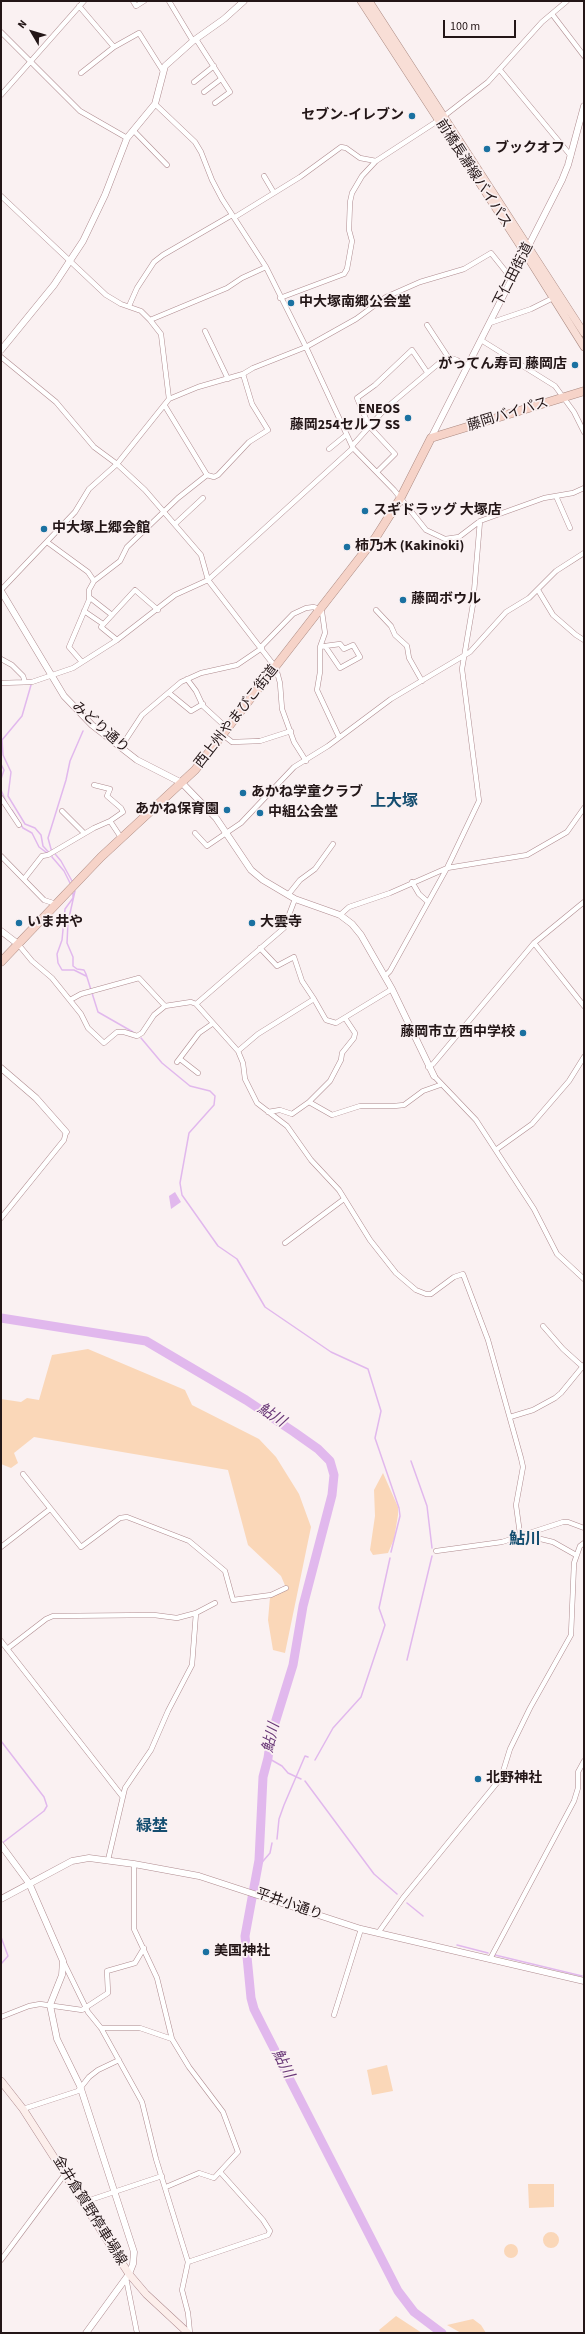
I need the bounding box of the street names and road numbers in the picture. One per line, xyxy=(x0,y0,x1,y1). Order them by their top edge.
street label: 前橋長瀞線バイパス xyxy=(432,117,514,231)
street label: 下仁田街道 xyxy=(491,240,537,310)
street label: 藤岡バイパス xyxy=(465,395,551,435)
street label: 西上州やまびこ街道 xyxy=(192,662,282,772)
street label: みどり通り xyxy=(68,699,132,757)
street label: 平井小通り xyxy=(253,1886,325,1924)
street label: 金井倉賀野停車場線 xyxy=(48,2153,130,2269)

